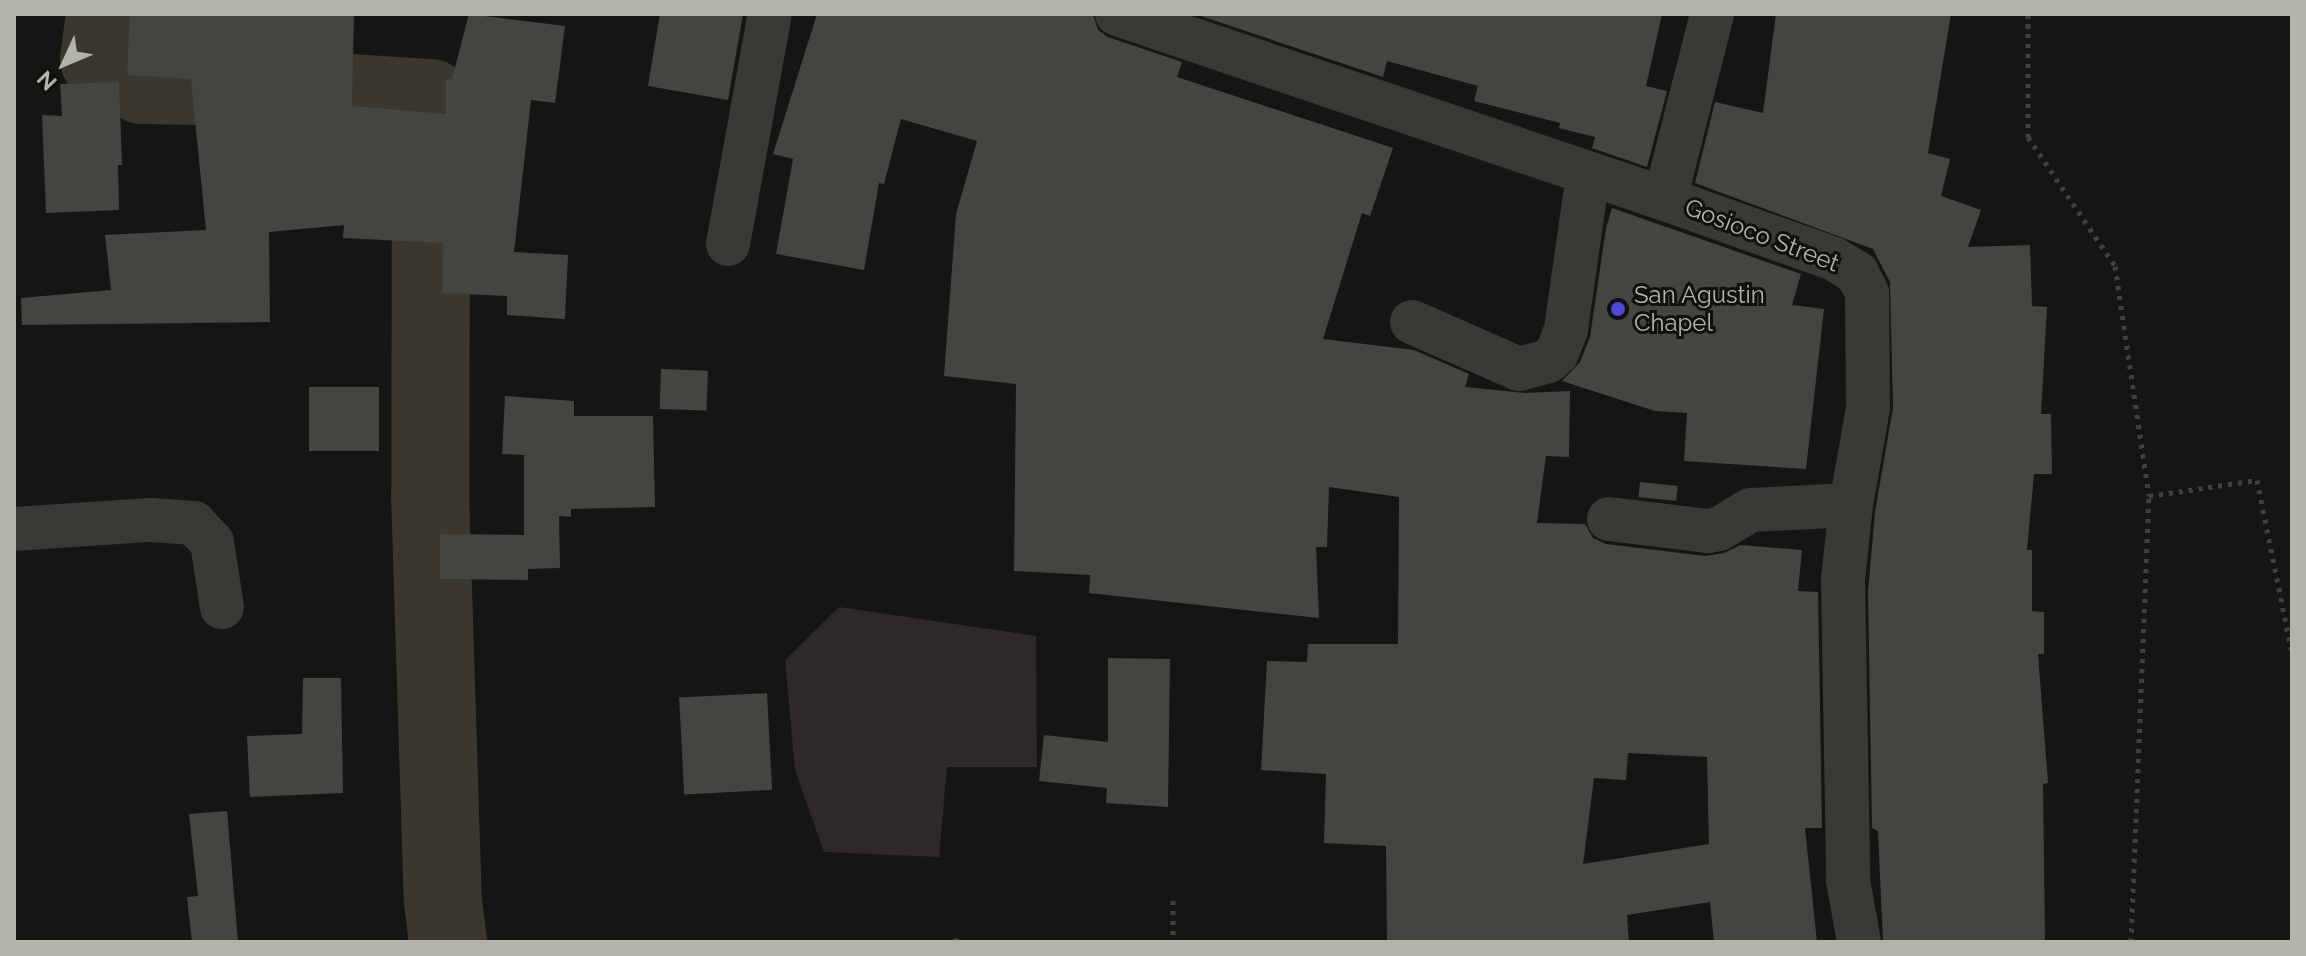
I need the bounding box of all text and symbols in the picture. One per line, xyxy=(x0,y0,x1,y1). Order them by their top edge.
north arrow xyxy=(24,24,104,104)
text: N xyxy=(32,66,62,96)
street label: Gosioco Street xyxy=(1681,192,1843,278)
place label: San Agustin Chapel xyxy=(1634,281,1766,337)
marker: San Agustin Chapel xyxy=(1609,300,1627,318)

